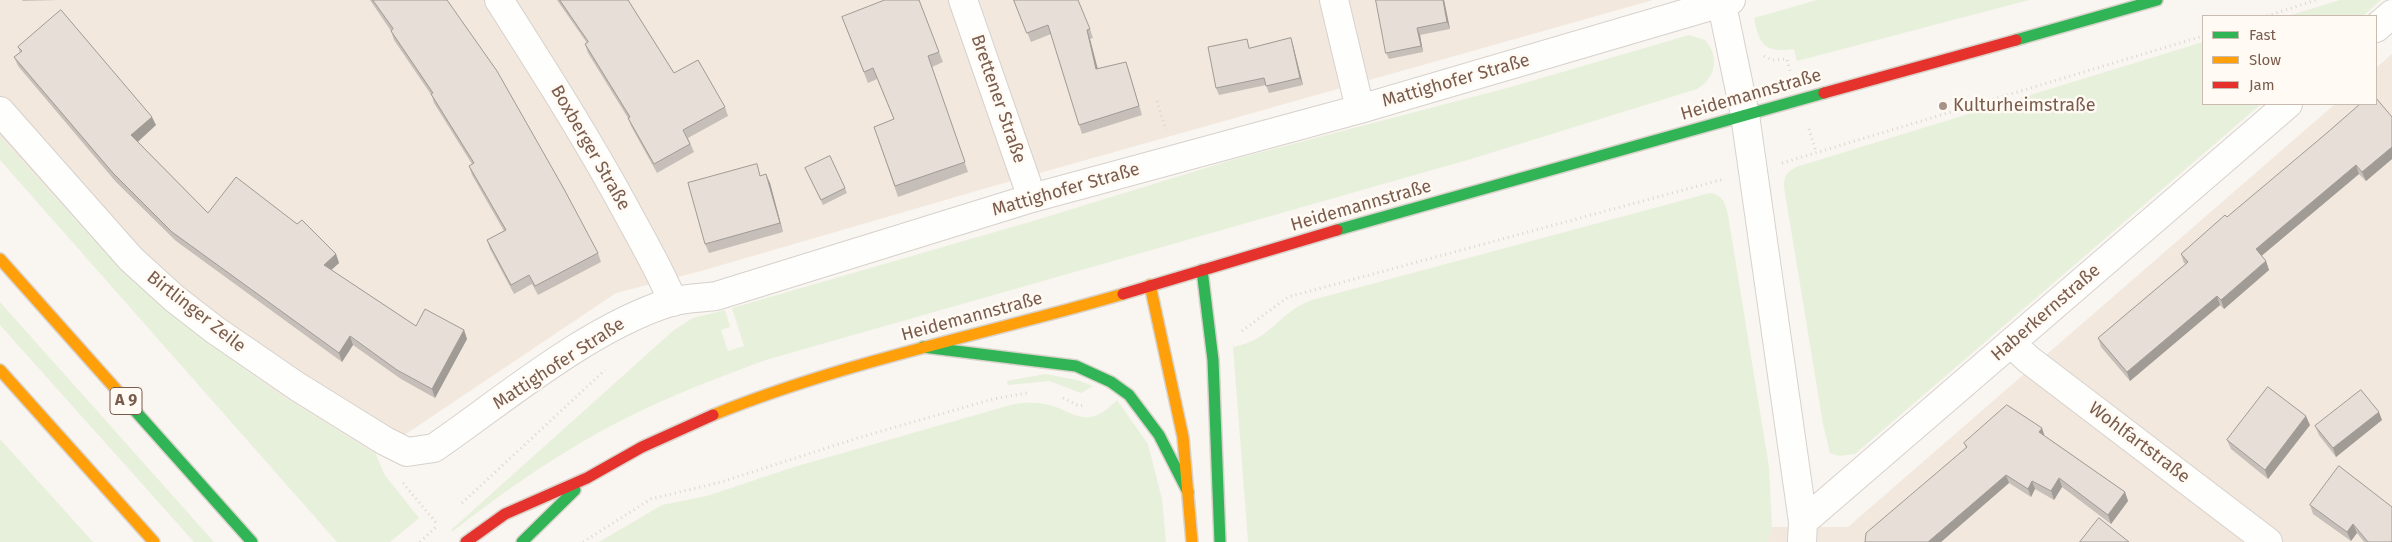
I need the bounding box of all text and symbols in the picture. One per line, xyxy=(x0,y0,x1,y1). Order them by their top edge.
legend xyxy=(2202,15,2377,105)
text: Fast xyxy=(2249,26,2276,44)
street label: Brettener Straße xyxy=(966,32,1030,166)
street label: Mattighofer Straße xyxy=(1380,50,1532,112)
text: Slow xyxy=(2249,51,2281,69)
street label: Heidemannstraße xyxy=(1678,65,1824,125)
text: Jam xyxy=(2249,76,2275,94)
street label: Boxberger Straße xyxy=(545,82,635,214)
place label: Kulturheimstraße xyxy=(1953,95,2095,117)
marker: Kulturheimstraße xyxy=(1937,100,1949,112)
street label: Mattighofer Straße xyxy=(990,159,1142,221)
street label: Heidemannstraße xyxy=(1288,176,1434,236)
street label: Haberkernstraße xyxy=(1987,260,2105,366)
street label: Birtlinger Zeile xyxy=(142,267,250,357)
street label: Heidemannstraße xyxy=(899,288,1045,346)
street label: Mattighofer Straße xyxy=(489,313,629,415)
road number: A 9 xyxy=(110,388,142,414)
street label: Wohlfartstraße xyxy=(2084,398,2194,488)

